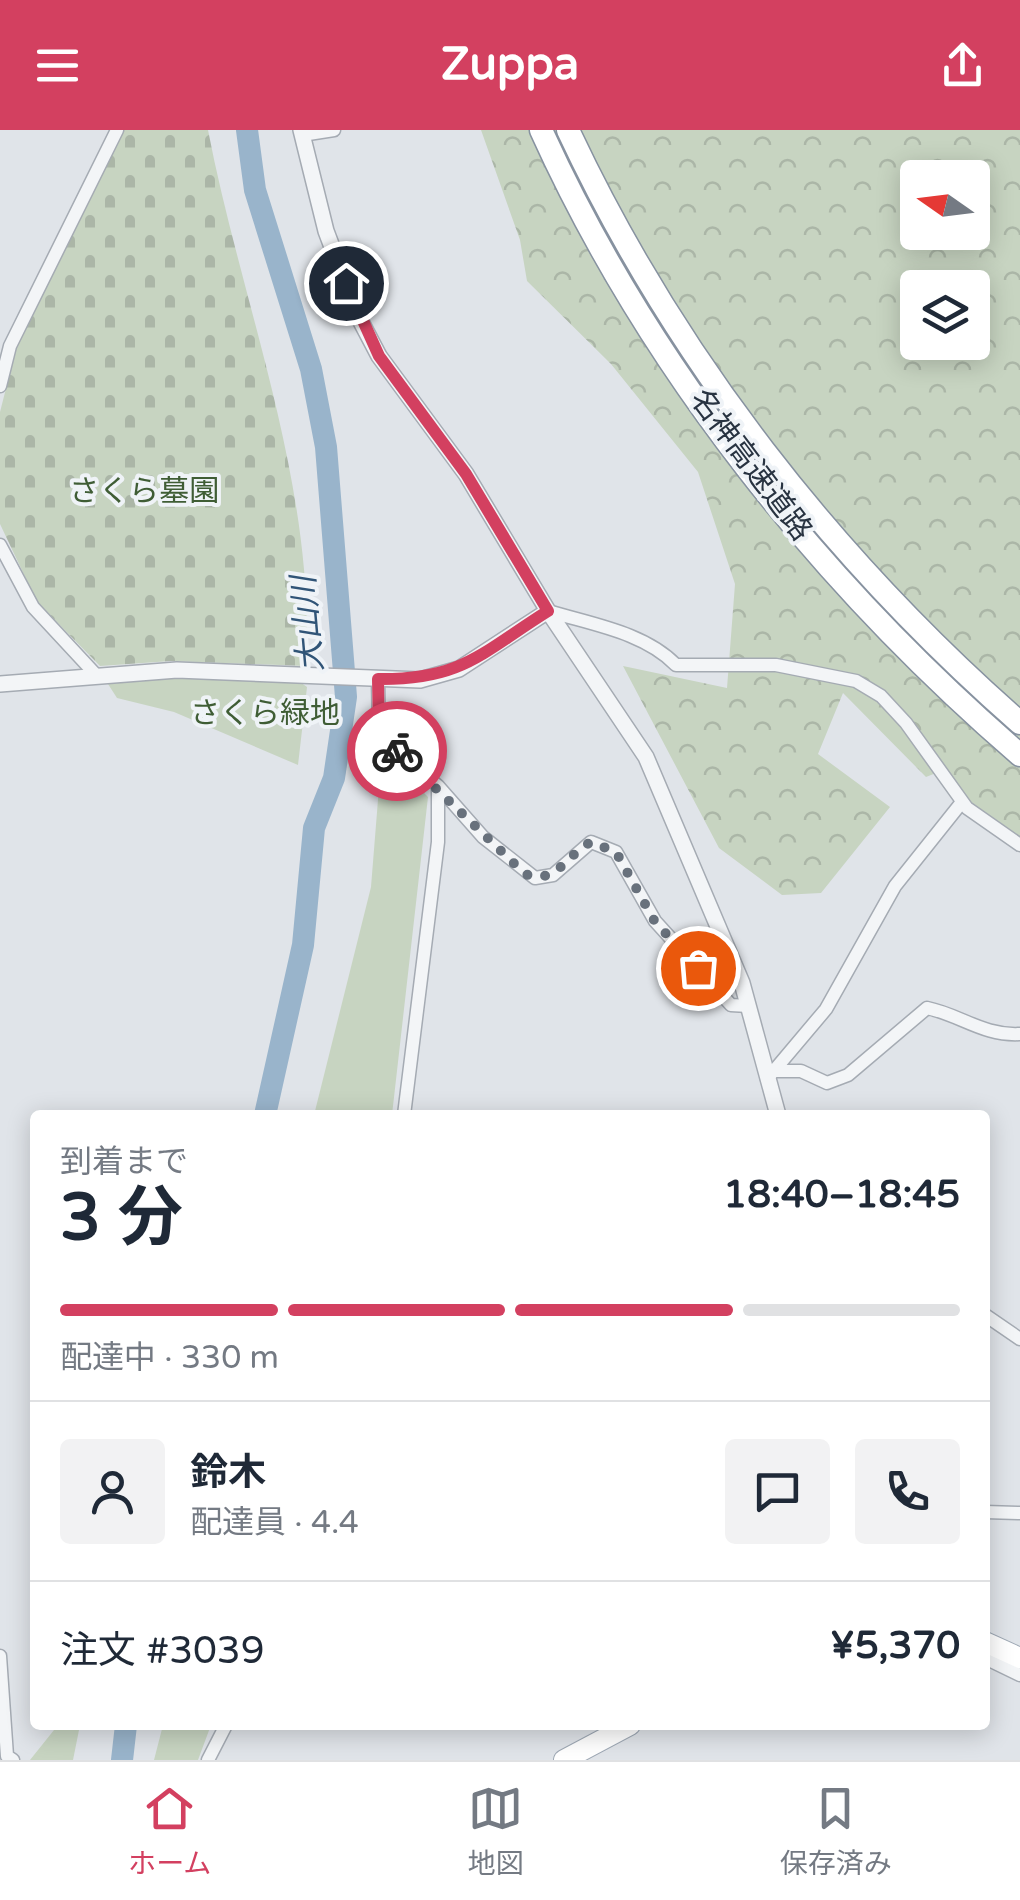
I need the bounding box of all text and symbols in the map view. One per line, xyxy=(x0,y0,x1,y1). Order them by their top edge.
icon: menu xyxy=(30,38,85,93)
text: Zuppa xyxy=(441,38,579,92)
icon: share xyxy=(935,38,990,93)
north arrow xyxy=(900,160,990,250)
map controls xyxy=(900,160,990,360)
pin xyxy=(304,241,389,326)
icon: home xyxy=(319,256,374,311)
button: layers xyxy=(900,270,990,360)
street label: 名神高速道路 xyxy=(682,382,820,548)
park label: さくら墓園 xyxy=(69,473,219,510)
water label: 大山川 xyxy=(285,572,331,673)
park label: さくら緑地 xyxy=(190,695,340,732)
courier xyxy=(347,701,447,801)
icon: bike xyxy=(370,724,425,779)
pin xyxy=(656,926,741,1011)
icon: bag xyxy=(671,941,726,996)
text: 到着まで xyxy=(60,1143,188,1181)
text: 18:40–18:45 xyxy=(723,1172,960,1218)
text: 3 分 xyxy=(60,1179,183,1258)
text: 配達中 · 330 m xyxy=(60,1339,279,1377)
button: person xyxy=(60,1439,165,1544)
button: chat xyxy=(725,1439,830,1544)
button: phone xyxy=(855,1439,960,1544)
text: 鈴木 xyxy=(190,1450,266,1496)
text: 配達員 · 4.4 xyxy=(190,1504,359,1542)
text: ¥5,370 xyxy=(830,1623,960,1669)
text: 注文 #3039 xyxy=(60,1628,265,1674)
tab: ホーム xyxy=(128,1781,211,1881)
tab: 地図 xyxy=(468,1781,524,1881)
tab: 保存済み xyxy=(780,1781,892,1881)

